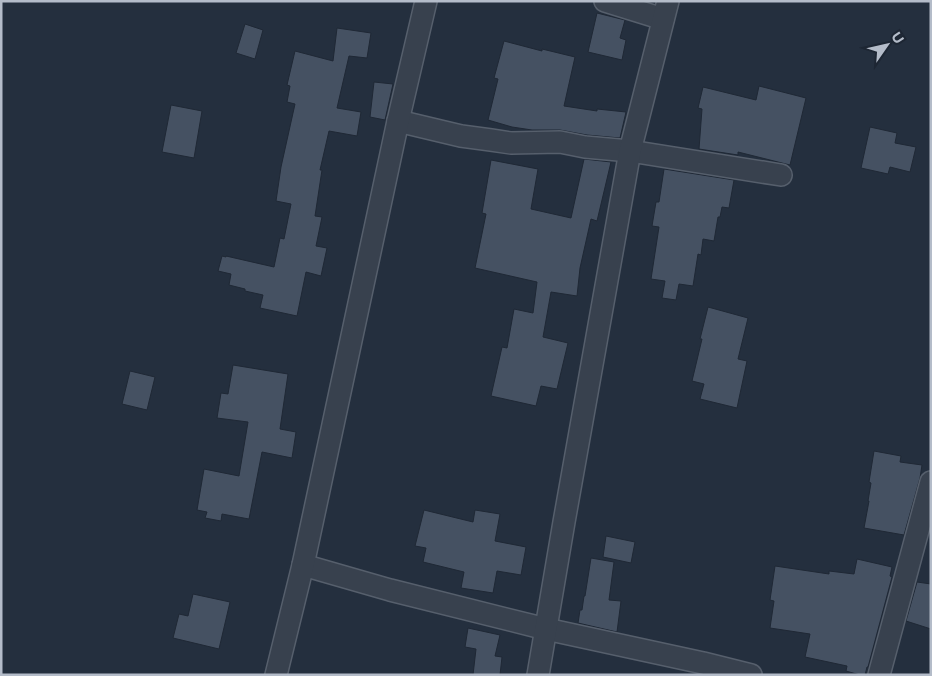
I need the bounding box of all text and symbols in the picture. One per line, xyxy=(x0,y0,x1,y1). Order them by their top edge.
north arrow xyxy=(862,20,912,70)
text: U xyxy=(887,28,908,47)

